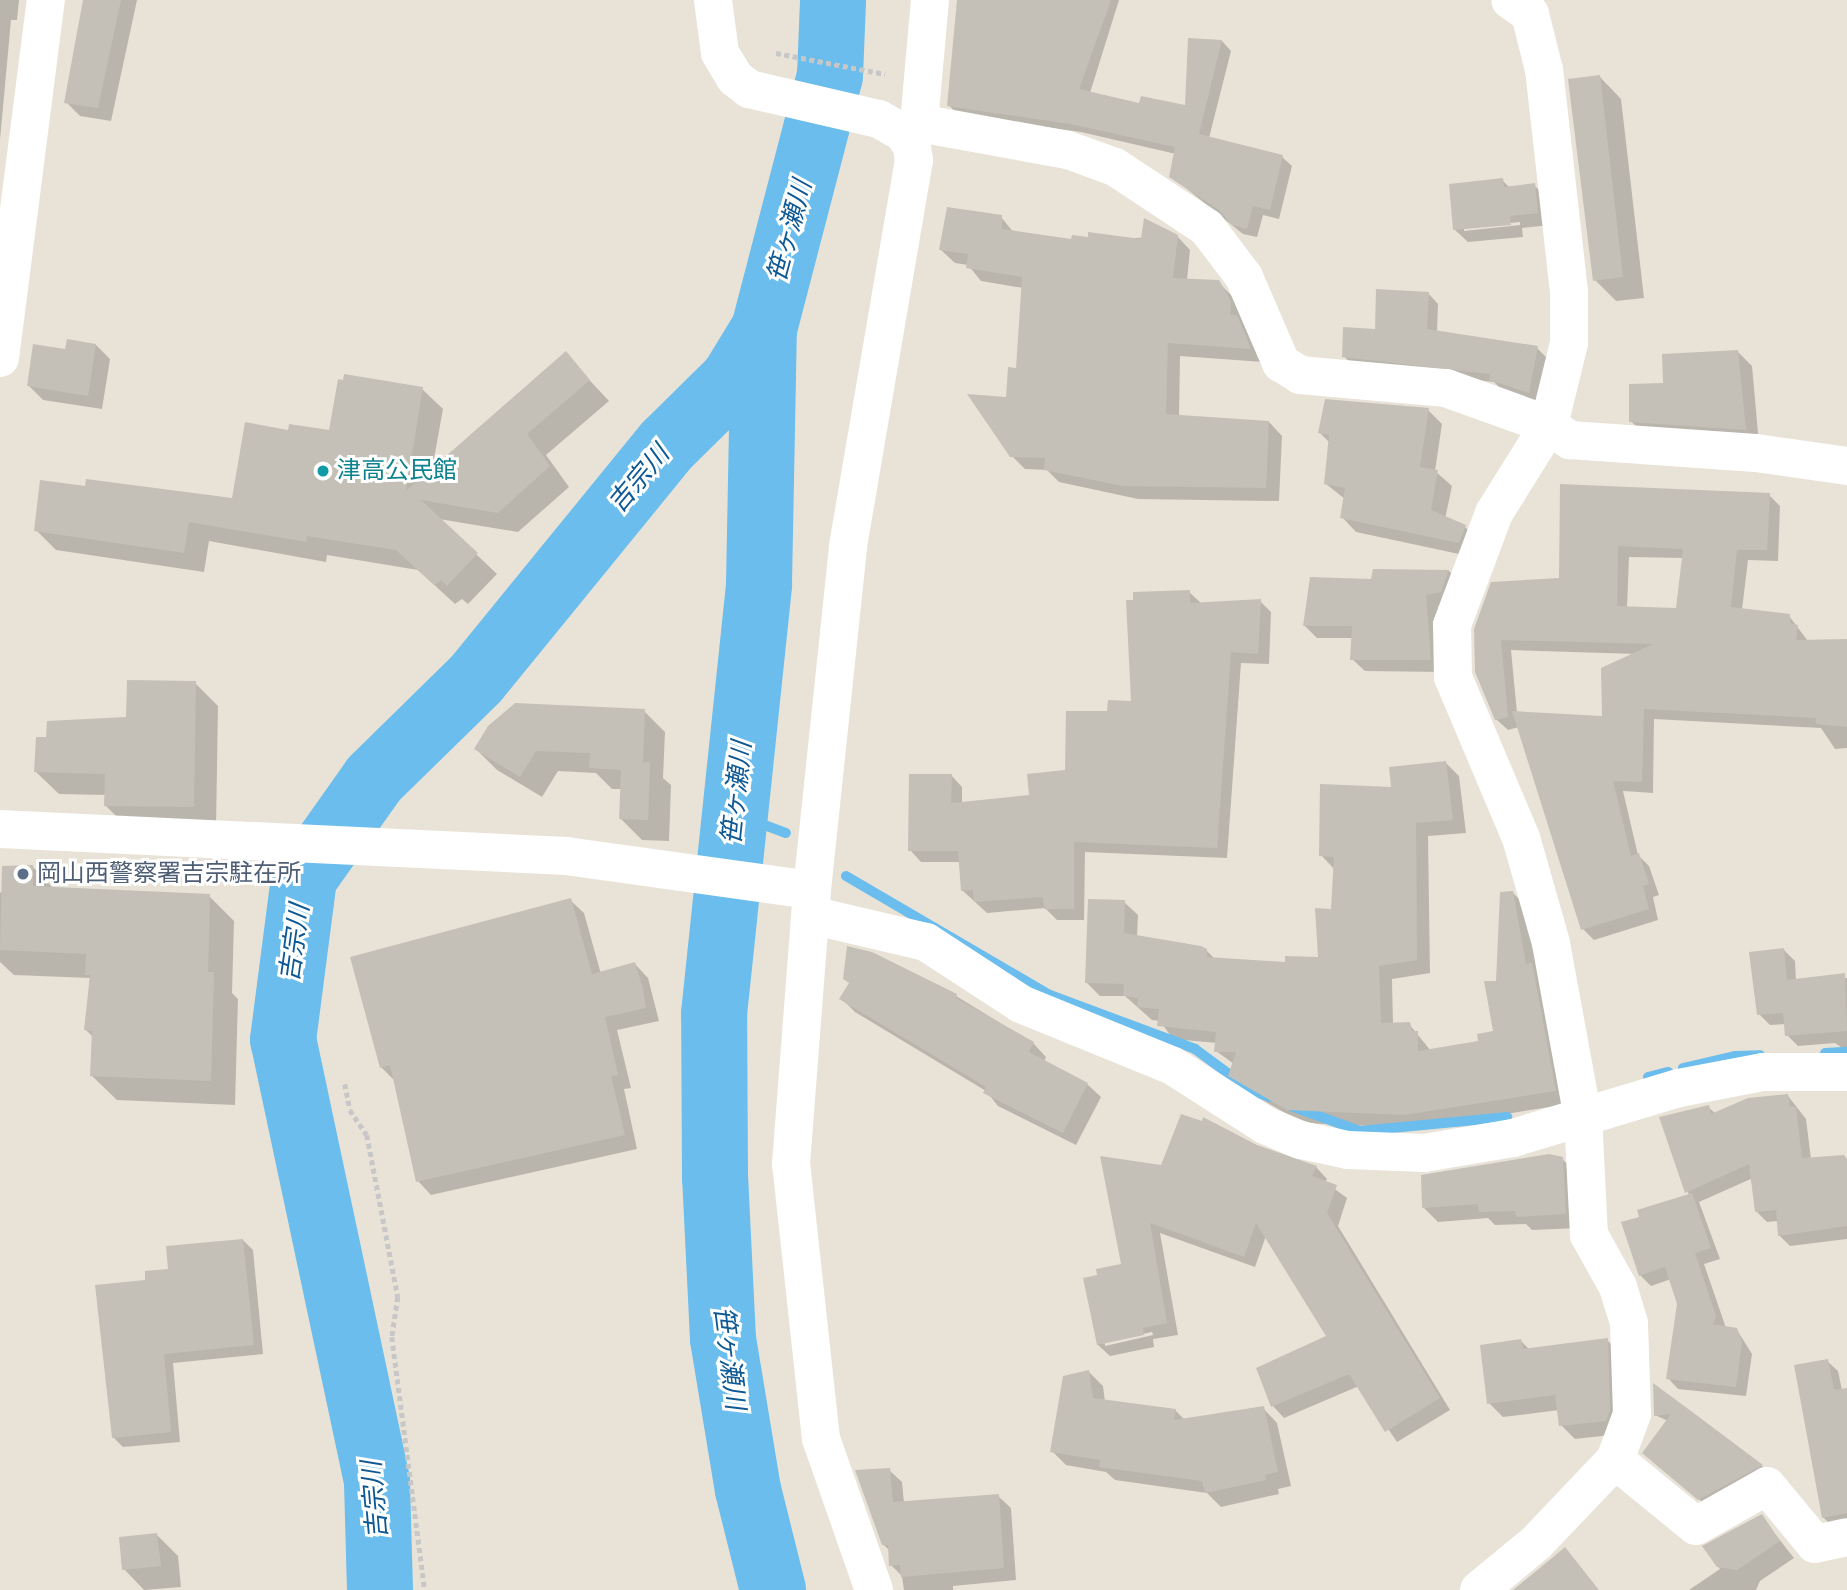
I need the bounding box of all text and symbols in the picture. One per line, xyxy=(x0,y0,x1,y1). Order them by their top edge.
water label: 笹ヶ瀬川 xyxy=(761,177,819,285)
water label: 吉宗川 xyxy=(602,439,676,519)
place label: 津高公民館 xyxy=(337,457,457,485)
marker: 津高公民館 xyxy=(315,463,331,479)
water label: 笹ヶ瀬川 xyxy=(716,740,758,846)
place label: 岡山西警察署吉宗駐在所 xyxy=(37,860,301,888)
marker: 岡山西警察署吉宗駐在所 xyxy=(15,866,31,882)
water label: 吉宗川 xyxy=(274,902,316,984)
water label: 笹ヶ瀬川 xyxy=(707,1304,751,1412)
water label: 吉宗川 xyxy=(356,1460,394,1540)

